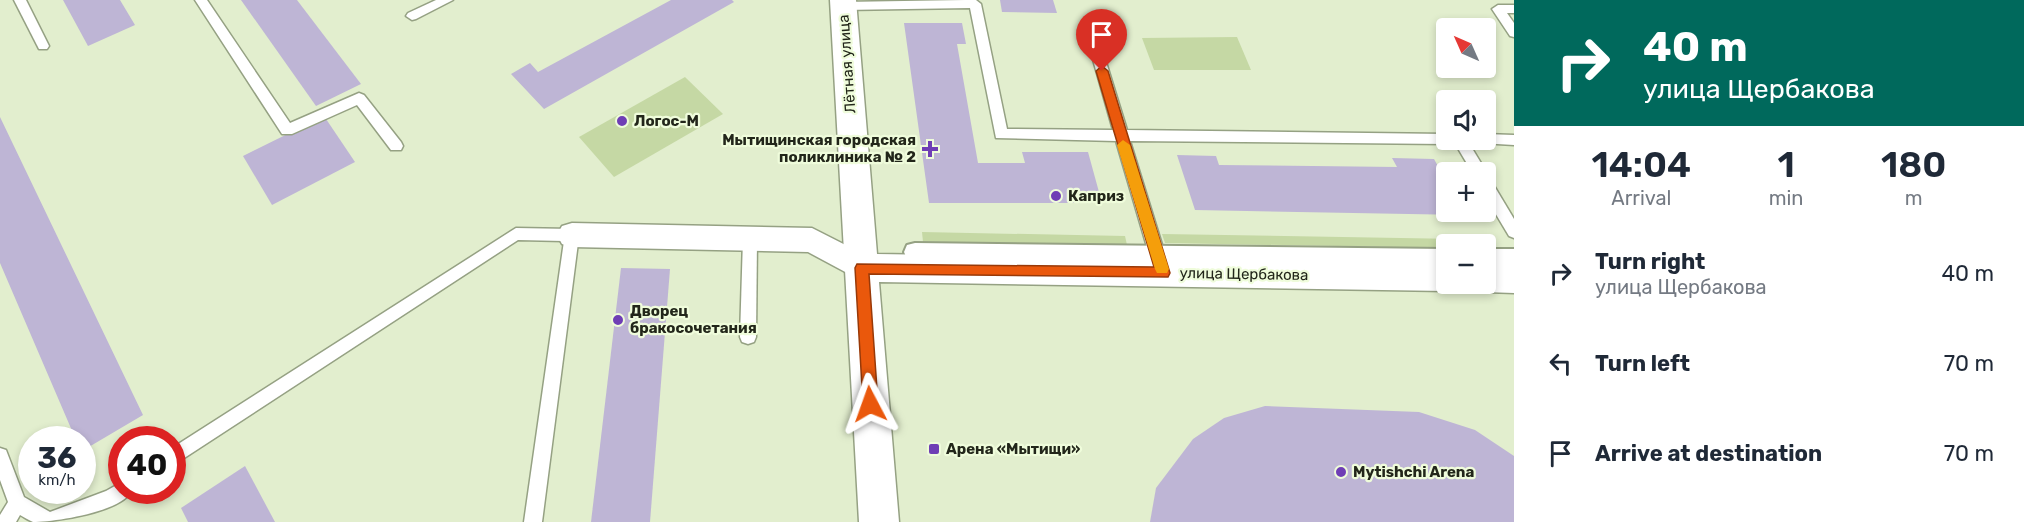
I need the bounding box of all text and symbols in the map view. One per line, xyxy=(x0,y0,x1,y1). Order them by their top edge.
pin xyxy=(1076,9,1127,71)
street label: Лётная улица xyxy=(835,14,859,114)
icon: arrive xyxy=(1085,18,1118,51)
north arrow xyxy=(1436,18,1496,78)
map controls xyxy=(1436,18,1496,294)
text: 40 m xyxy=(1643,22,1748,72)
icon: right xyxy=(1544,24,1622,102)
text: улица Щербакова xyxy=(1643,73,1875,105)
button: sound xyxy=(1436,90,1496,150)
place label: Логос-М xyxy=(634,112,699,130)
marker: Логос-М xyxy=(615,114,629,128)
place label: Мытищинская городская поликлиника № 2 xyxy=(722,131,916,166)
marker: Мытищинская городская поликлиника № 2 xyxy=(921,140,939,158)
text: 14:04 xyxy=(1592,143,1691,186)
text: 1 xyxy=(1777,143,1795,186)
text: 180 xyxy=(1881,143,1946,186)
button: + xyxy=(1436,162,1496,222)
text: Arrival xyxy=(1611,186,1671,210)
text: min xyxy=(1769,186,1803,210)
text: m xyxy=(1905,186,1923,210)
place label: Каприз xyxy=(1068,187,1124,205)
marker: Каприз xyxy=(1049,189,1063,203)
button: − xyxy=(1436,234,1496,294)
text: Turn right xyxy=(1595,248,1705,275)
icon: right xyxy=(1544,257,1577,290)
text: 40 m xyxy=(1941,260,1994,287)
street label: улица Щербакова xyxy=(1179,264,1309,284)
text: улица Щербакова xyxy=(1595,275,1767,299)
place label: Дворец бракосочетания xyxy=(630,302,757,337)
marker: Дворец бракосочетания xyxy=(611,313,625,327)
icon: left xyxy=(1544,347,1577,380)
text: Turn left xyxy=(1595,350,1690,377)
text: 70 m xyxy=(1944,350,1994,377)
position arrow xyxy=(838,372,902,436)
speed limit sign: 40 xyxy=(108,426,186,504)
icon: arrive xyxy=(1544,437,1577,470)
text: 36 xyxy=(37,440,77,476)
place label: Арена «Мытищи» xyxy=(946,440,1080,458)
text: Arrive at destination xyxy=(1595,440,1822,467)
text: 70 m xyxy=(1944,440,1994,467)
marker: Арена «Мытищи» xyxy=(927,442,941,456)
place label: Mytishchi Arena xyxy=(1353,463,1474,481)
marker: Mytishchi Arena xyxy=(1334,465,1348,479)
text: km/h xyxy=(38,471,76,489)

